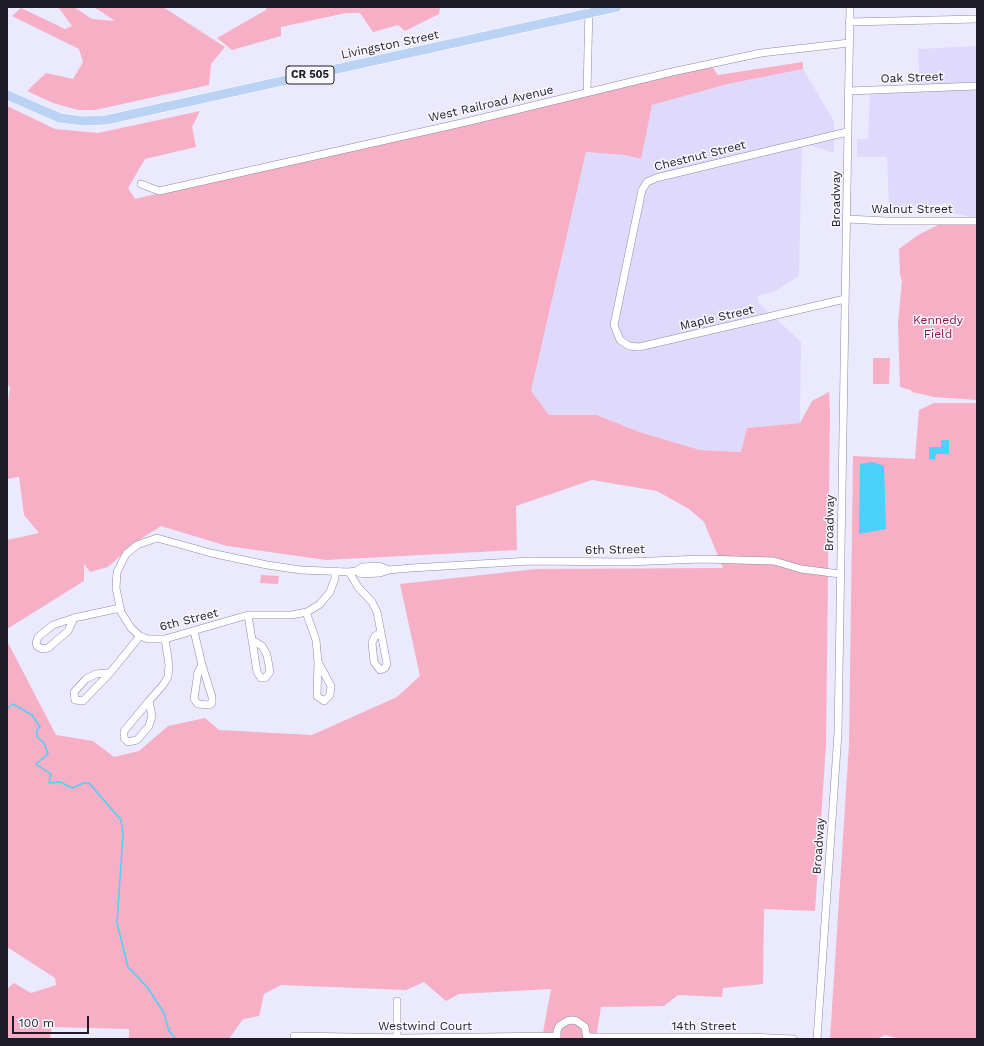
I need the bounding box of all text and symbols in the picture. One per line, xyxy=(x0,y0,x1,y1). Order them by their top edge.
street label: Livingston Street xyxy=(340,28,440,62)
road number: CR 505 xyxy=(286,66,334,84)
street label: Oak Street xyxy=(880,70,944,86)
street label: West Railroad Avenue xyxy=(427,83,555,125)
street label: Chestnut Street xyxy=(653,138,747,174)
street label: Broadway xyxy=(829,171,843,227)
street label: Walnut Street xyxy=(871,202,953,216)
street label: Maple Street xyxy=(679,303,755,333)
park label: Kennedy Field xyxy=(913,313,963,341)
street label: Broadway xyxy=(822,495,838,551)
street label: 6th Street xyxy=(585,542,645,558)
street label: 6th Street xyxy=(158,606,220,634)
street label: Broadway xyxy=(810,817,828,875)
scale bar xyxy=(14,1008,91,1034)
text: 100 m xyxy=(19,1016,54,1030)
street label: Westwind Court xyxy=(378,1019,472,1033)
street label: 14th Street xyxy=(672,1019,736,1033)

